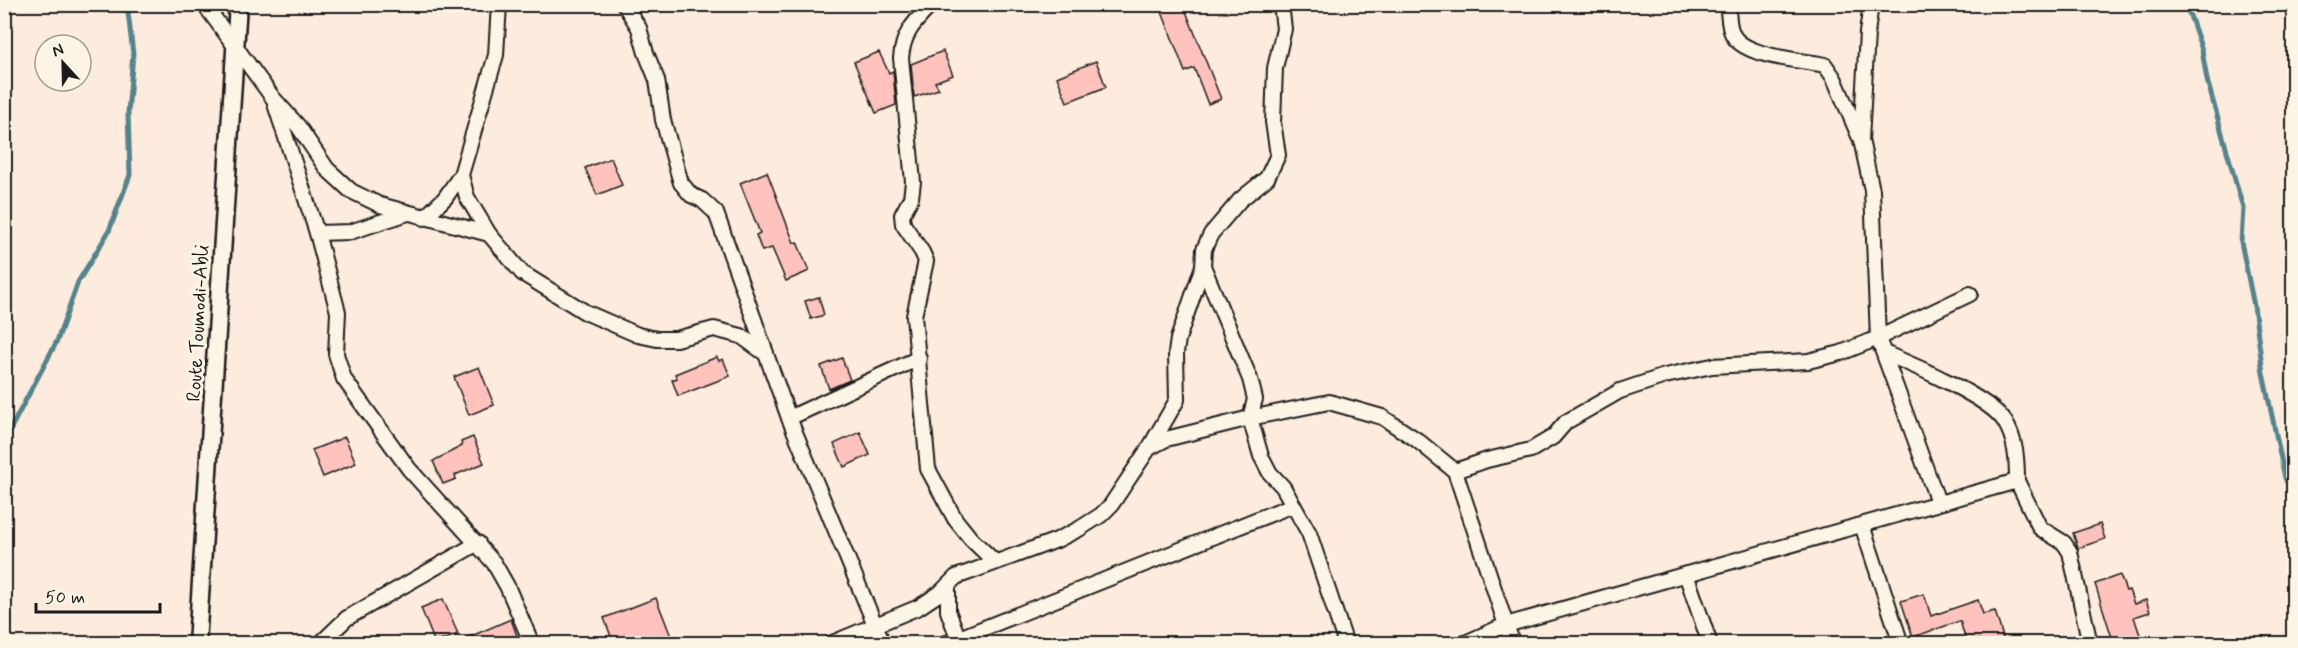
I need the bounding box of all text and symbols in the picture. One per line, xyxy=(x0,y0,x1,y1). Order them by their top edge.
north arrow xyxy=(33,33,93,93)
text: N xyxy=(49,39,67,62)
street label: Route Toumodi-Abli xyxy=(181,244,216,402)
scale bar xyxy=(36,576,160,614)
text: 50 m xyxy=(45,586,85,610)

